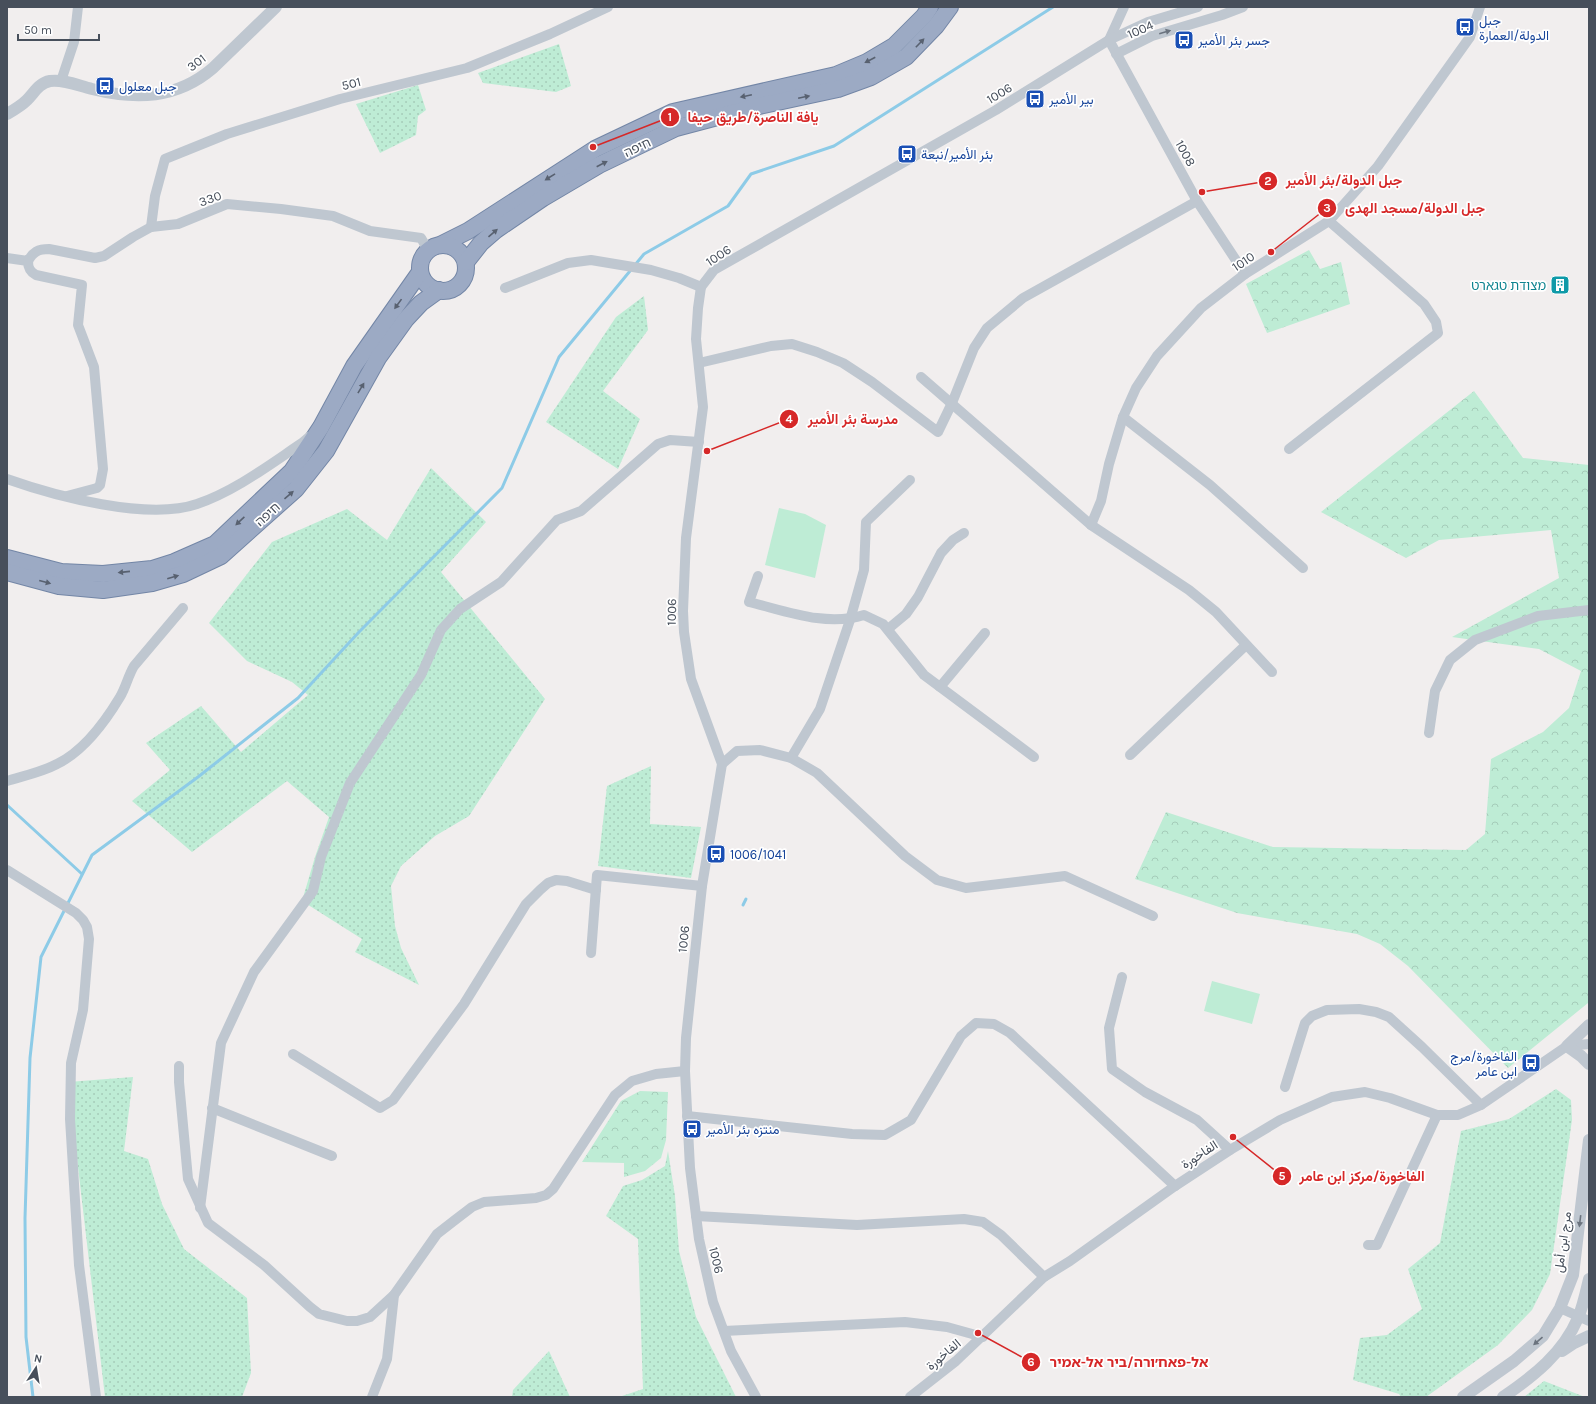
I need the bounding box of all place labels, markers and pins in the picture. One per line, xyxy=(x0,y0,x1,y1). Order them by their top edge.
place label: جبل الدولة/العمارة xyxy=(1479,13,1549,44)
bus stop icon: جبل الدولة/العمارة xyxy=(1454,16,1476,38)
bus stop icon: جسر بئر الأمير xyxy=(1173,29,1195,51)
place label: جسر بئر الأمير xyxy=(1197,33,1270,49)
bus stop icon: جبل معلول xyxy=(94,75,116,97)
place label: جبل معلول xyxy=(119,79,177,95)
bus stop icon: بير الأمير xyxy=(1024,88,1046,110)
place label: بير الأمير xyxy=(1048,92,1094,108)
callout: يافة الناصرة/طريق حيفا xyxy=(660,104,827,130)
bus stop icon: بئر الأمير/نبعة xyxy=(896,143,918,165)
place label: بئر الأمير/نبعة xyxy=(921,147,993,163)
callout: جبل الدولة/بئر الأمير xyxy=(1258,168,1411,194)
callout: جبل الدولة/مسجد الهدى xyxy=(1317,195,1494,221)
building icon: מצודת טגארט xyxy=(1549,274,1571,296)
place label: מצודת טגארט xyxy=(1471,278,1546,293)
callout: مدرسة بئر الأمير xyxy=(779,406,906,432)
bus stop icon: 1006/1041 xyxy=(705,843,727,865)
place label: 1006/1041 xyxy=(730,847,786,862)
place label: الفاخورة/مرج ابن عامر xyxy=(1450,1049,1517,1080)
bus stop icon: الفاخورة/مرج ابن عامر xyxy=(1520,1052,1542,1074)
bus stop icon: منتزه بئر الأمير xyxy=(681,1118,703,1140)
place label: منتزه بئر الأمير xyxy=(705,1122,780,1138)
callout: الفاخورة/مركز ابن عامر xyxy=(1272,1163,1433,1189)
callout: אל-פאח׳ורה/ביר אל-אמיר xyxy=(1021,1349,1216,1375)

